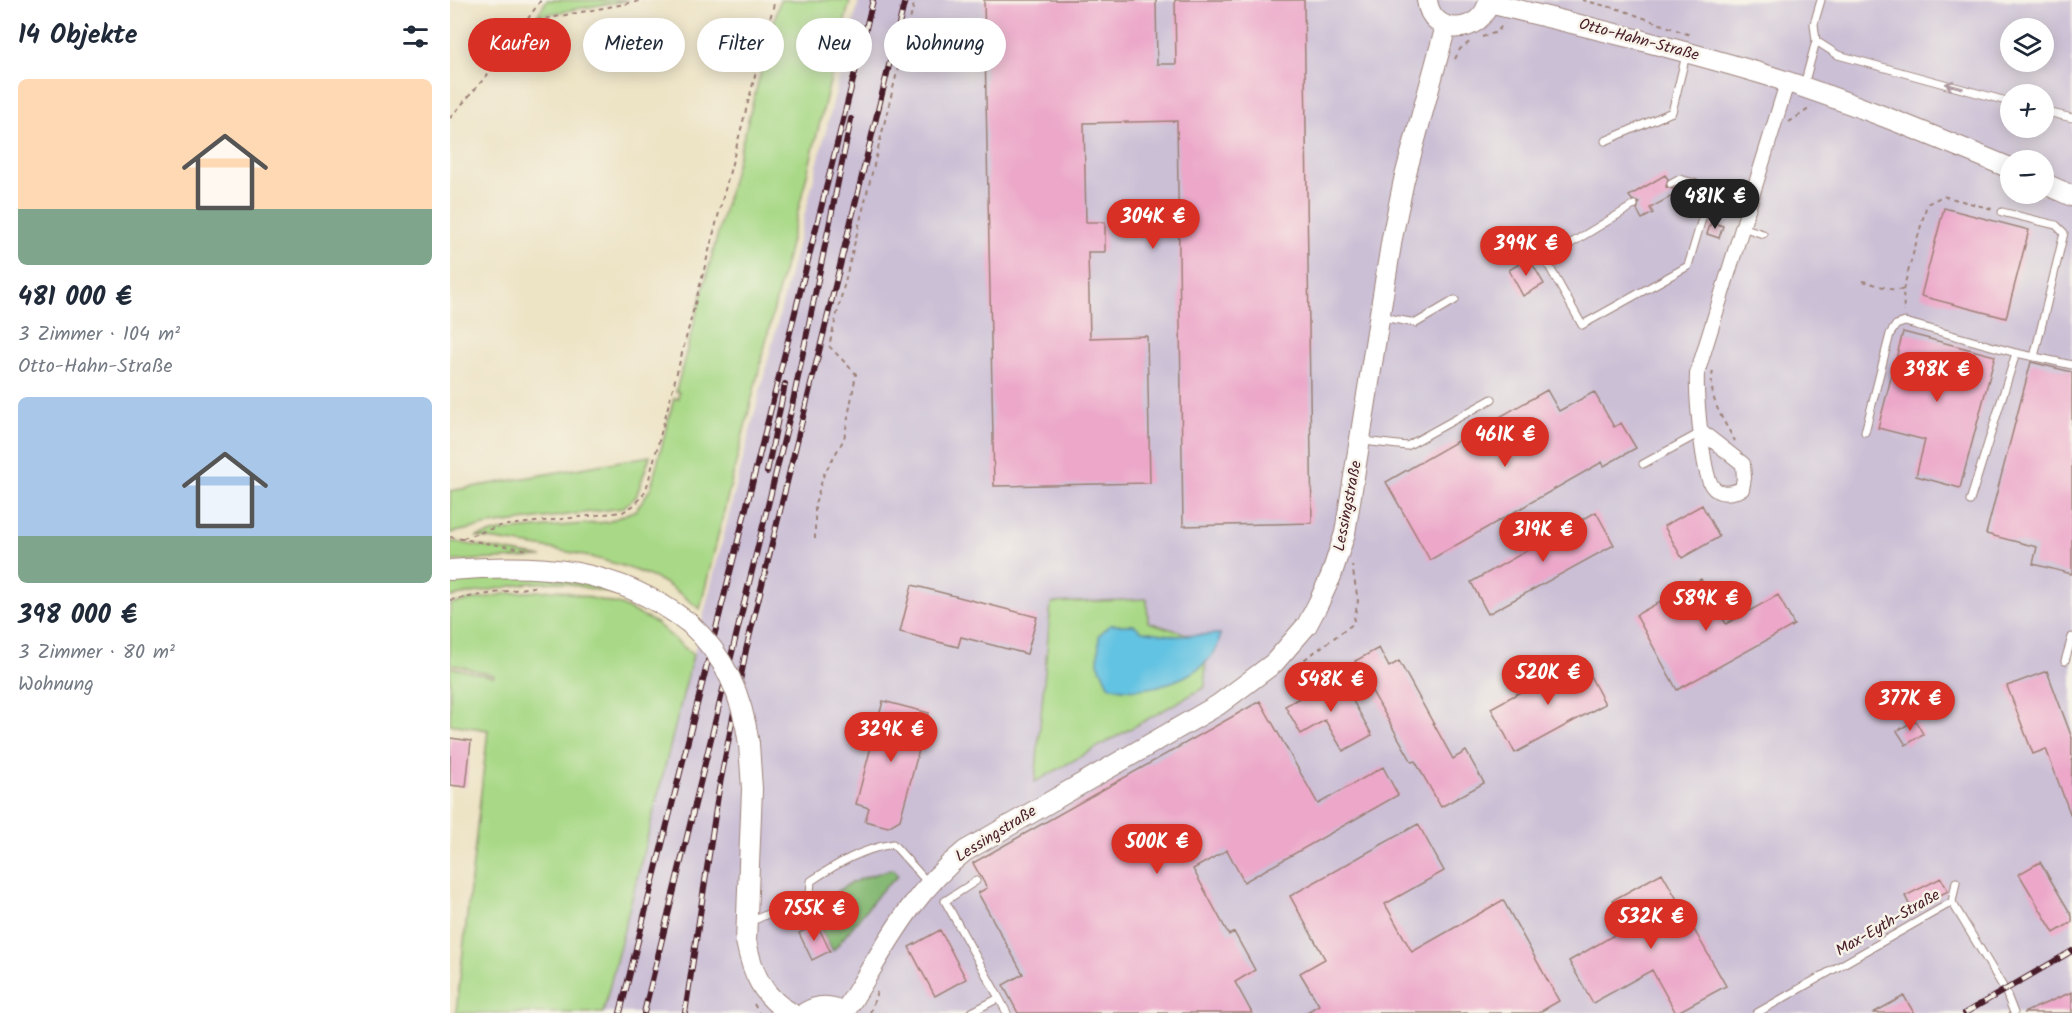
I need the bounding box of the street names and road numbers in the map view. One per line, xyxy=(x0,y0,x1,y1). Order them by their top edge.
street label: Otto-Hahn-Straße xyxy=(1576,12,1702,68)
street label: Lessingstraße xyxy=(1327,459,1369,553)
street label: Lessingstraße xyxy=(950,799,1042,869)
street label: Max-Eyth-Straße xyxy=(1831,883,1945,963)

